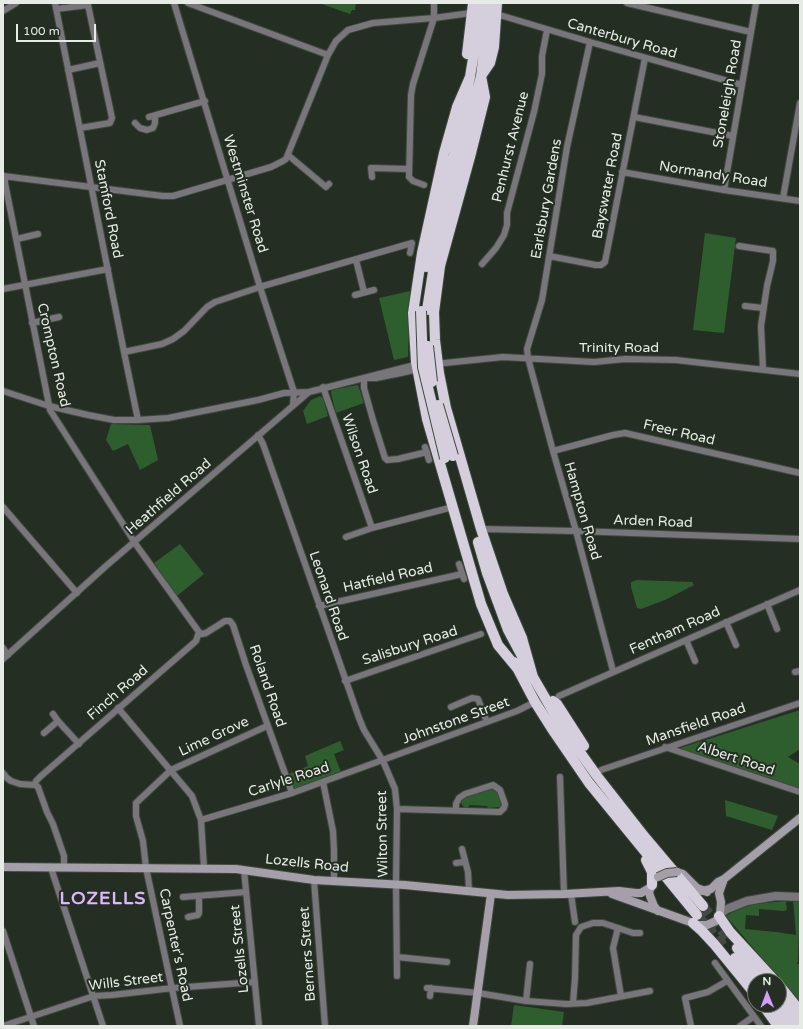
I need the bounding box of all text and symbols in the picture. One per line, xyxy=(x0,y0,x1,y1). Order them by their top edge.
street label: Canterbury Road xyxy=(565,15,679,63)
scale bar xyxy=(18,16,98,42)
text: 100 m xyxy=(23,24,60,38)
street label: Stoneleigh Road xyxy=(710,39,746,149)
street label: Penhurst Avenue xyxy=(489,90,533,204)
street label: Bayswater Road xyxy=(589,132,627,240)
street label: Westminster Road xyxy=(219,133,271,255)
street label: Earlsbury Gardens xyxy=(528,138,566,260)
street label: Stamford Road xyxy=(90,158,126,260)
street label: Normandy Road xyxy=(658,158,768,192)
street label: Crompton Road xyxy=(33,301,73,409)
street label: Trinity Road xyxy=(579,340,659,356)
street label: Wilson Road xyxy=(337,412,381,496)
street label: Freer Road xyxy=(641,417,717,449)
street label: Heathfield Road xyxy=(123,455,215,539)
street label: Hampton Road xyxy=(560,460,604,562)
street label: Arden Road xyxy=(613,512,693,532)
street label: Leonard Road xyxy=(305,549,351,643)
street label: Hatfield Road xyxy=(341,560,435,596)
street label: Fentham Road xyxy=(627,603,723,659)
street label: Salisbury Road xyxy=(360,623,460,669)
street label: Roland Road xyxy=(245,643,289,729)
street label: Finch Road xyxy=(84,662,152,724)
street label: Johnstone Street xyxy=(400,694,512,748)
street label: Mansfield Road xyxy=(644,700,748,750)
street label: Lime Grove xyxy=(176,713,252,761)
street label: Albert Road xyxy=(695,739,777,779)
street label: Carlyle Road xyxy=(246,759,332,801)
street label: Wilton Street xyxy=(374,790,392,878)
street label: Lozells Road xyxy=(264,851,350,877)
street label: Carpenter's Road xyxy=(155,887,195,1003)
district label: LOZELLS xyxy=(60,888,146,910)
street label: Lozells Street xyxy=(227,904,253,994)
street label: Berners Street xyxy=(296,906,320,1002)
street label: Wills Street xyxy=(88,969,164,995)
north arrow xyxy=(747,973,787,1013)
text: N xyxy=(762,975,771,988)

